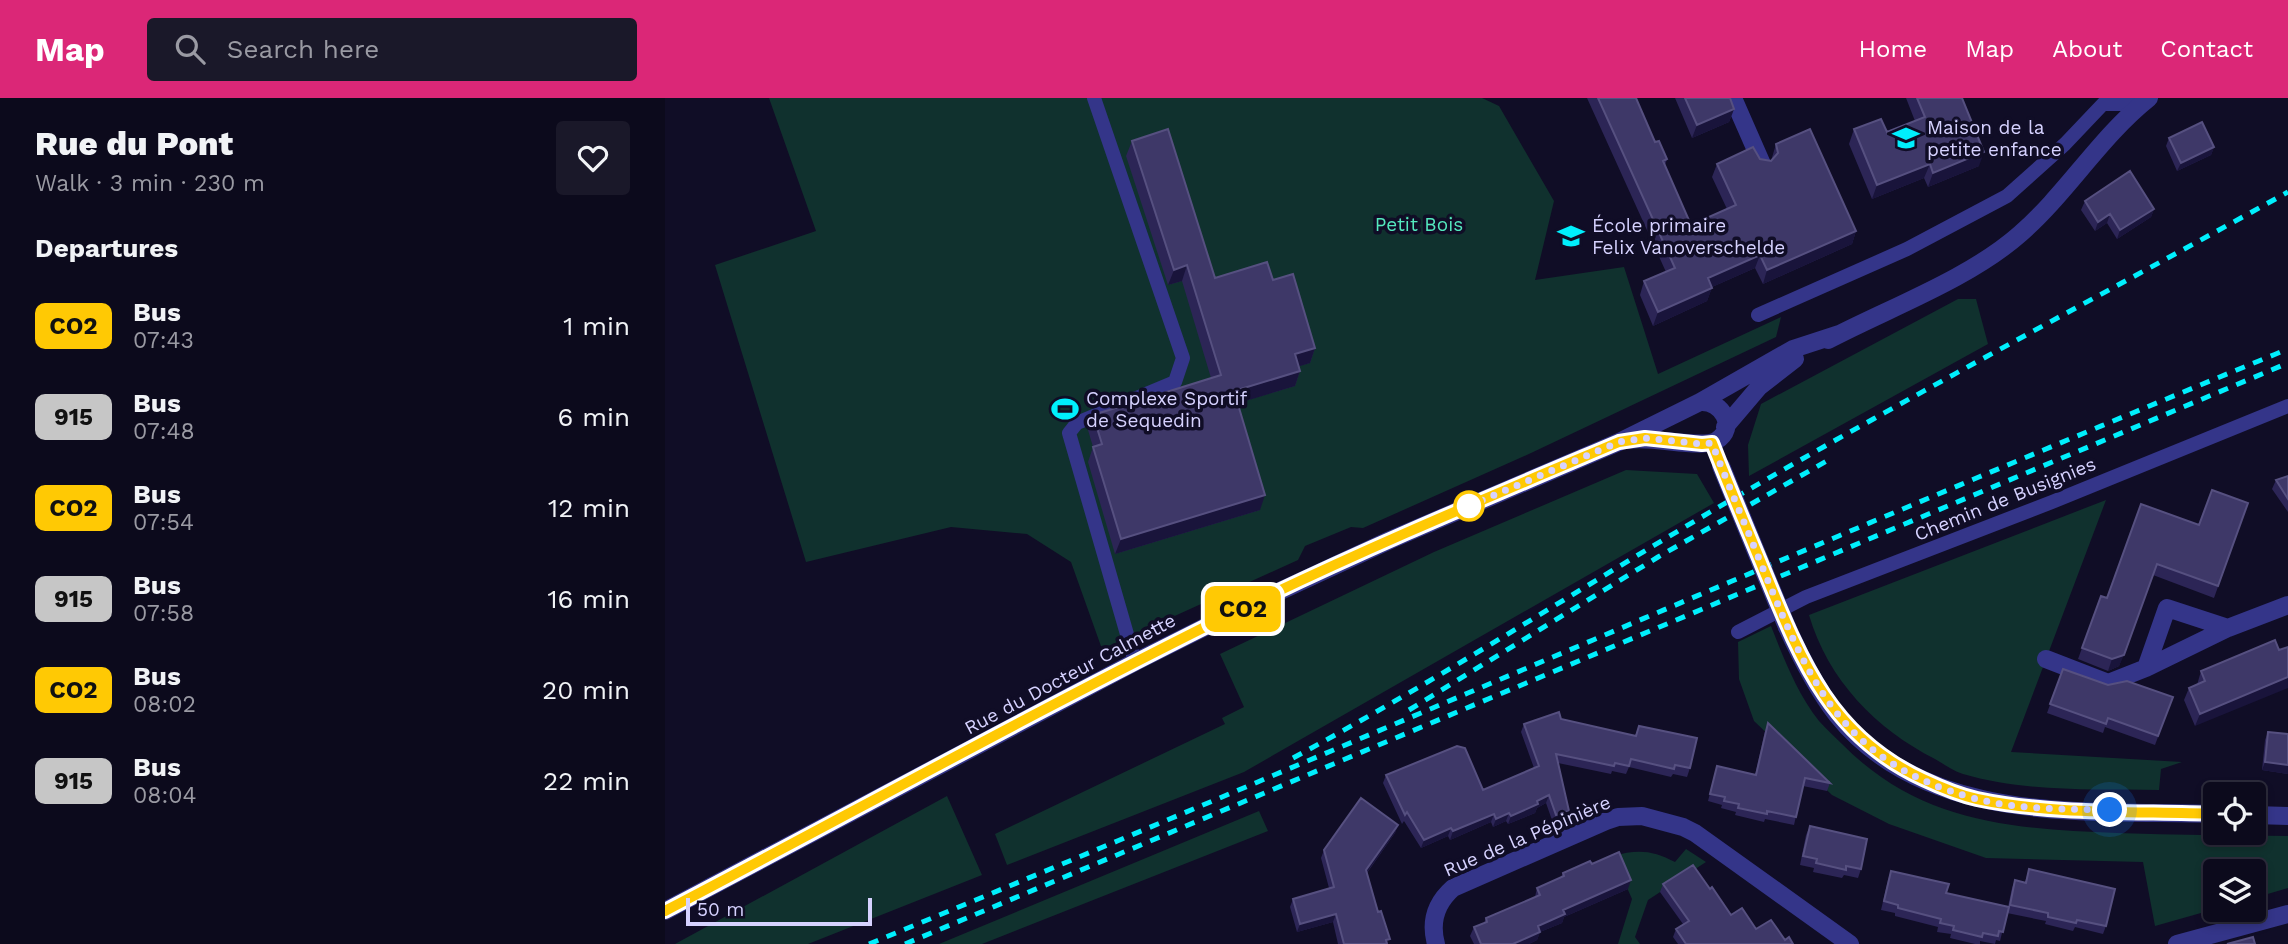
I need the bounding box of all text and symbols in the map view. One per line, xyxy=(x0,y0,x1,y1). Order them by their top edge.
search box xyxy=(147,18,637,81)
text: Map xyxy=(35,30,105,69)
icon: search xyxy=(171,30,209,68)
text: Search here xyxy=(227,34,379,64)
text: Home xyxy=(1859,35,1927,63)
text: Map xyxy=(1965,35,2014,63)
text: About xyxy=(2052,35,2122,63)
text: Contact xyxy=(2160,35,2253,63)
place label: Maison de la petite enfance xyxy=(1927,116,2062,161)
button: heart xyxy=(556,121,630,195)
school or university icon: Maison de la petite enfance xyxy=(1891,123,1921,153)
text: Rue du Pont xyxy=(35,124,233,163)
text: Walk · 3 min · 230 m xyxy=(35,170,265,197)
park label: Petit Bois xyxy=(1375,213,1463,236)
place label: École primaire Felix Vanoverschelde xyxy=(1592,214,1785,259)
school or university icon: École primaire Felix Vanoverschelde xyxy=(1556,221,1586,251)
text: Departures xyxy=(35,233,178,263)
text: Bus xyxy=(133,297,181,327)
text: 1 min xyxy=(563,311,630,341)
text: CO2 xyxy=(49,312,98,340)
text: 07:43 xyxy=(133,327,194,354)
place label: Complexe Sportif de Sequedin xyxy=(1086,387,1248,432)
text: Bus xyxy=(133,388,181,418)
sports icon: Complexe Sportif de Sequedin xyxy=(1050,394,1080,424)
text: 6 min xyxy=(558,402,630,432)
text: 915 xyxy=(54,403,93,431)
text: 07:48 xyxy=(133,418,195,445)
street label: Chemin de Busignies xyxy=(1911,452,2099,546)
text: Bus xyxy=(133,479,181,509)
unlabelled marker xyxy=(1454,491,1484,521)
text: 12 min xyxy=(548,493,630,523)
text: CO2 xyxy=(49,494,98,522)
text: 07:54 xyxy=(133,509,194,536)
text: Bus xyxy=(133,570,181,600)
text: 16 min xyxy=(547,584,630,614)
text: 915 xyxy=(54,585,93,613)
line badge: CO2 xyxy=(1203,586,1283,632)
text: CO2 xyxy=(1219,595,1267,623)
text: 07:58 xyxy=(133,600,194,627)
street label: Rue du Docteur Calmette xyxy=(960,608,1180,740)
text: Bus xyxy=(133,661,181,691)
text: 20 min xyxy=(542,675,630,705)
text: CO2 xyxy=(49,676,98,704)
text: 08:02 xyxy=(133,691,196,718)
text: Bus xyxy=(133,752,181,782)
text: 22 min xyxy=(543,766,630,796)
text: 915 xyxy=(54,767,93,795)
text: 08:04 xyxy=(133,782,197,809)
map controls xyxy=(2203,782,2266,922)
button: locate xyxy=(2203,782,2266,845)
street label: Rue de la Pépinière xyxy=(1440,790,1614,882)
your location xyxy=(2092,792,2127,827)
button: layers xyxy=(2203,859,2266,922)
scale bar xyxy=(686,895,871,927)
text: 50 m xyxy=(697,898,744,921)

